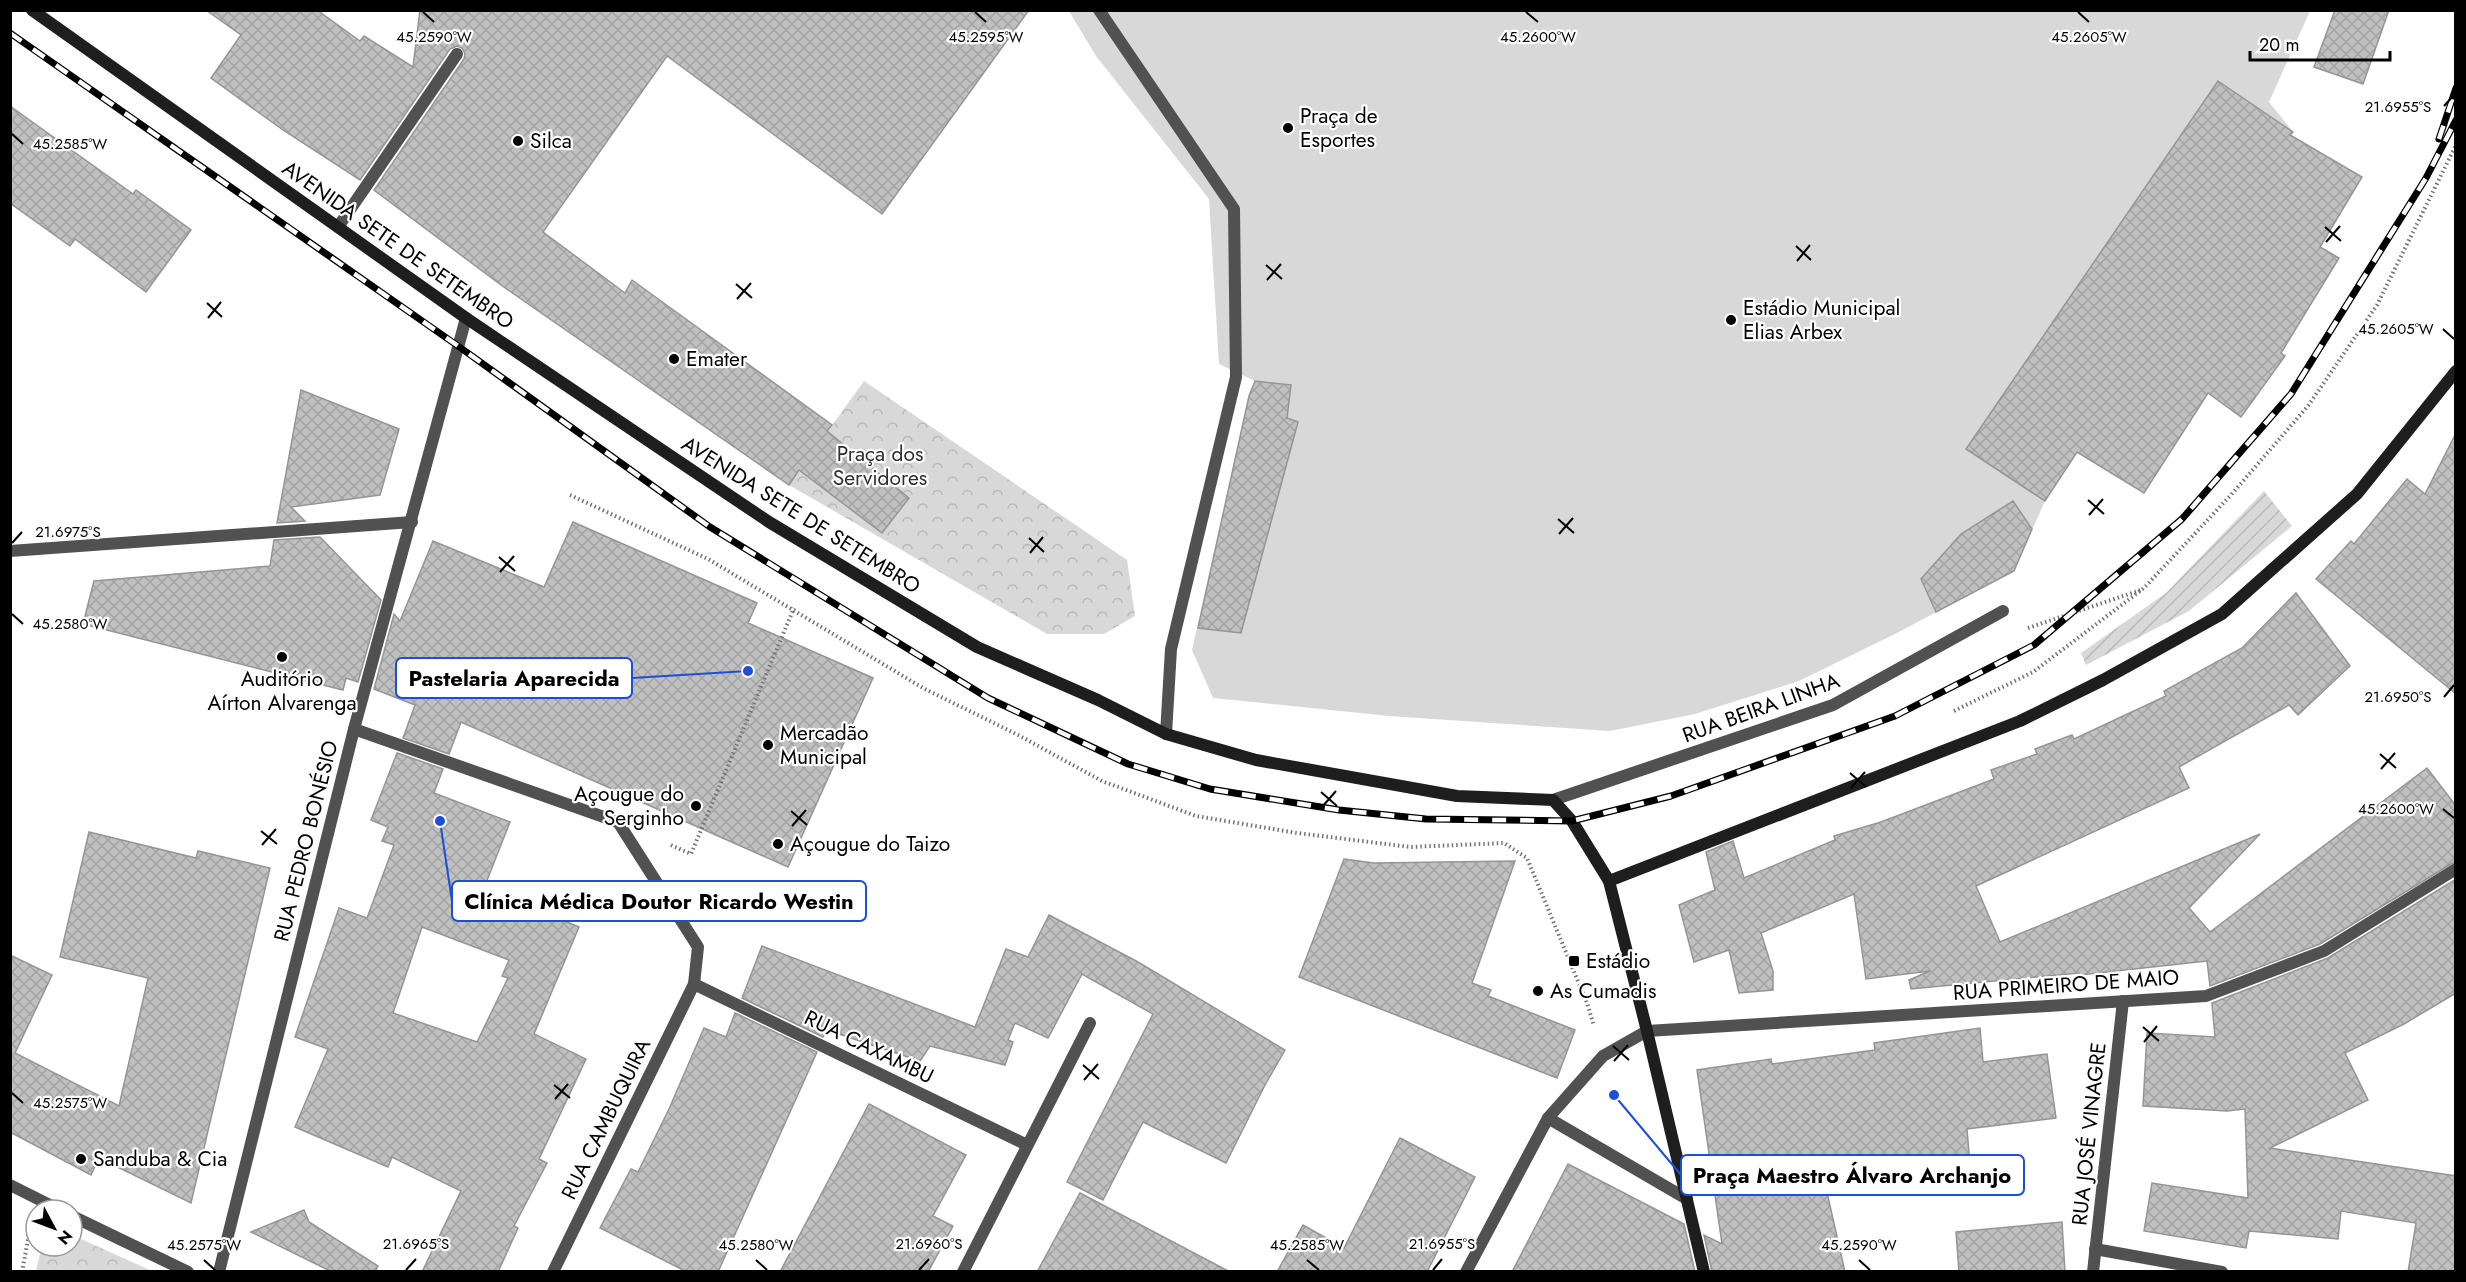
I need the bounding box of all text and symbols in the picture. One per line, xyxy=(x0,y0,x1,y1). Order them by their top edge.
scale bar xyxy=(2250,24,2390,62)
text: 45.2590°W xyxy=(396,26,472,48)
text: 45.2595°W xyxy=(949,26,1024,48)
text: 45.2600°W xyxy=(1500,26,1576,48)
text: 45.2605°W xyxy=(2051,26,2127,48)
text: 20 m xyxy=(2259,32,2299,58)
text: 21.6955°S xyxy=(2365,96,2431,118)
place label: Praça de Esportes xyxy=(1300,101,1378,155)
marker: Praça de Esportes xyxy=(1281,121,1295,135)
place label: Silca xyxy=(530,126,572,156)
text: 45.2585°W xyxy=(33,133,107,155)
marker: Silca xyxy=(511,134,525,148)
street label: AVENIDA SETE DE SETEMBRO xyxy=(276,153,520,337)
place label: Estádio Municipal Elias Arbex xyxy=(1743,293,1900,347)
marker: Estádio Municipal Elias Arbex xyxy=(1724,313,1738,327)
text: 45.2605°W xyxy=(2358,318,2434,340)
place label: Emater xyxy=(686,344,748,374)
marker: Emater xyxy=(667,352,681,366)
street label: AVENIDA SETE DE SETEMBRO xyxy=(676,429,926,601)
park label: Praça dos Servidores xyxy=(833,439,927,493)
text: 21.6975°S xyxy=(35,521,101,543)
text: 45.2580°W xyxy=(33,613,108,635)
marker: Auditório Aírton Alvarenga xyxy=(275,650,289,664)
callout: Pastelaria Aparecida xyxy=(396,658,632,698)
text: Pastelaria Aparecida xyxy=(408,662,620,694)
place label: Auditório Aírton Alvarenga xyxy=(207,664,357,718)
street label: RUA BEIRA LINHA xyxy=(1678,666,1844,750)
text: 21.6950°S xyxy=(2365,686,2431,708)
place label: Mercadão Municipal xyxy=(780,718,868,772)
street label: RUA PEDRO BONÉSIO xyxy=(266,737,346,945)
marker: Mercadão Municipal xyxy=(761,738,775,752)
place label: Açougue do Serginho xyxy=(574,779,684,833)
text: 45.2600°W xyxy=(2358,798,2434,820)
marker: Açougue do Serginho xyxy=(689,799,703,813)
place label: Açougue do Taizo xyxy=(790,829,950,859)
marker: Açougue do Taizo xyxy=(771,837,785,851)
callout: Clínica Médica Doutor Ricardo Westin xyxy=(452,881,866,921)
text: Clínica Médica Doutor Ricardo Westin xyxy=(464,885,854,917)
place label: Estádio xyxy=(1586,946,1650,976)
marker: Estádio xyxy=(1567,954,1581,968)
street label: RUA PRIMEIRO DE MAIO xyxy=(1952,962,2180,1008)
place label: As Cumadis xyxy=(1550,976,1656,1006)
marker: As Cumadis xyxy=(1531,984,1545,998)
street label: RUA CAXAMBU xyxy=(799,1003,939,1091)
street label: RUA CAMBUQUIRA xyxy=(554,1033,658,1204)
street label: RUA JOSÉ VINAGRE xyxy=(2064,1041,2114,1227)
text: 45.2575°W xyxy=(33,1092,107,1114)
place label: Sanduba & Cia xyxy=(93,1144,227,1174)
marker: Sanduba & Cia xyxy=(74,1152,88,1166)
callout: Praça Maestro Álvaro Archanjo xyxy=(1681,1155,2024,1195)
text: Praça Maestro Álvaro Archanjo xyxy=(1693,1159,2011,1191)
north arrow xyxy=(24,1198,84,1258)
text: N xyxy=(52,1225,78,1250)
text: 21.6965°S xyxy=(383,1233,449,1255)
text: 21.6960°S xyxy=(895,1233,963,1255)
text: 21.6955°S xyxy=(1409,1233,1475,1255)
text: 45.2575°W xyxy=(167,1234,241,1256)
text: 45.2580°W xyxy=(719,1234,794,1256)
text: 45.2585°W xyxy=(1270,1234,1344,1256)
text: 45.2590°W xyxy=(1821,1234,1897,1256)

